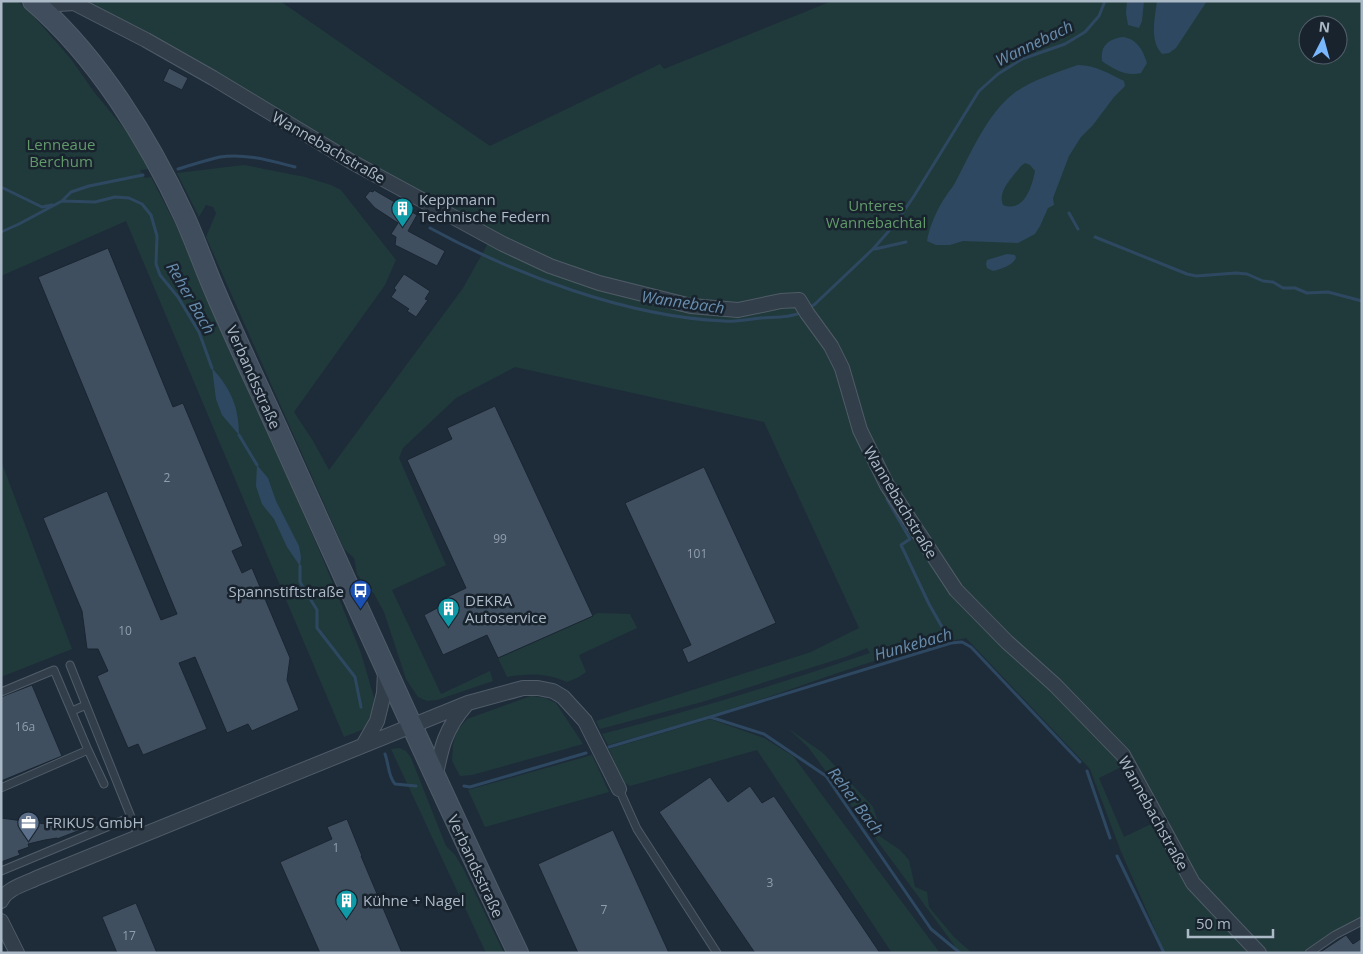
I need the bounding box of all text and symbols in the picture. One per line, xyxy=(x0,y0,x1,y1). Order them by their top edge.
water label: Wannebach xyxy=(991,15,1077,71)
north arrow xyxy=(1298,15,1348,65)
text: N xyxy=(1318,17,1331,37)
street label: Wannebachstraße xyxy=(269,106,389,188)
park label: Lenneaue Berchum xyxy=(26,134,96,171)
place label: Keppmann Technische Federn xyxy=(419,189,550,226)
park label: Unteres Wannebachtal xyxy=(826,195,926,232)
building icon: Keppmann Technische Federn xyxy=(391,196,415,227)
water label: Reher Bach xyxy=(161,258,221,338)
water label: Wannebach xyxy=(640,285,726,319)
street label: Verbandsstraße xyxy=(222,322,286,432)
street label: Wannebachstraße xyxy=(860,442,942,562)
house number: 2 xyxy=(164,469,171,486)
house number: 99 xyxy=(493,530,507,547)
house number: 101 xyxy=(687,545,707,562)
bus stop icon: Spannstiftstraße xyxy=(348,579,372,610)
place label: Spannstiftstraße xyxy=(228,581,344,601)
place label: DEKRA Autoservice xyxy=(465,590,547,627)
building icon: DEKRA Autoservice xyxy=(437,597,461,628)
house number: 10 xyxy=(118,622,132,639)
water label: Hunkebach xyxy=(872,622,954,666)
house number: 16a xyxy=(15,718,35,735)
street label: Wannebachstraße xyxy=(1114,752,1194,874)
water label: Reher Bach xyxy=(823,762,889,840)
office icon: FRIKUS GmbH xyxy=(17,810,41,841)
street label: Verbandsstraße xyxy=(443,811,509,921)
place label: FRIKUS GmbH xyxy=(45,812,143,832)
house number: 1 xyxy=(333,839,339,856)
house number: 3 xyxy=(767,874,774,891)
building icon: Kühne + Nagel xyxy=(335,888,359,919)
place label: Kühne + Nagel xyxy=(363,890,465,910)
house number: 7 xyxy=(601,901,608,918)
scale bar xyxy=(1188,906,1273,938)
text: 50 m xyxy=(1196,913,1231,933)
house number: 17 xyxy=(122,927,136,944)

